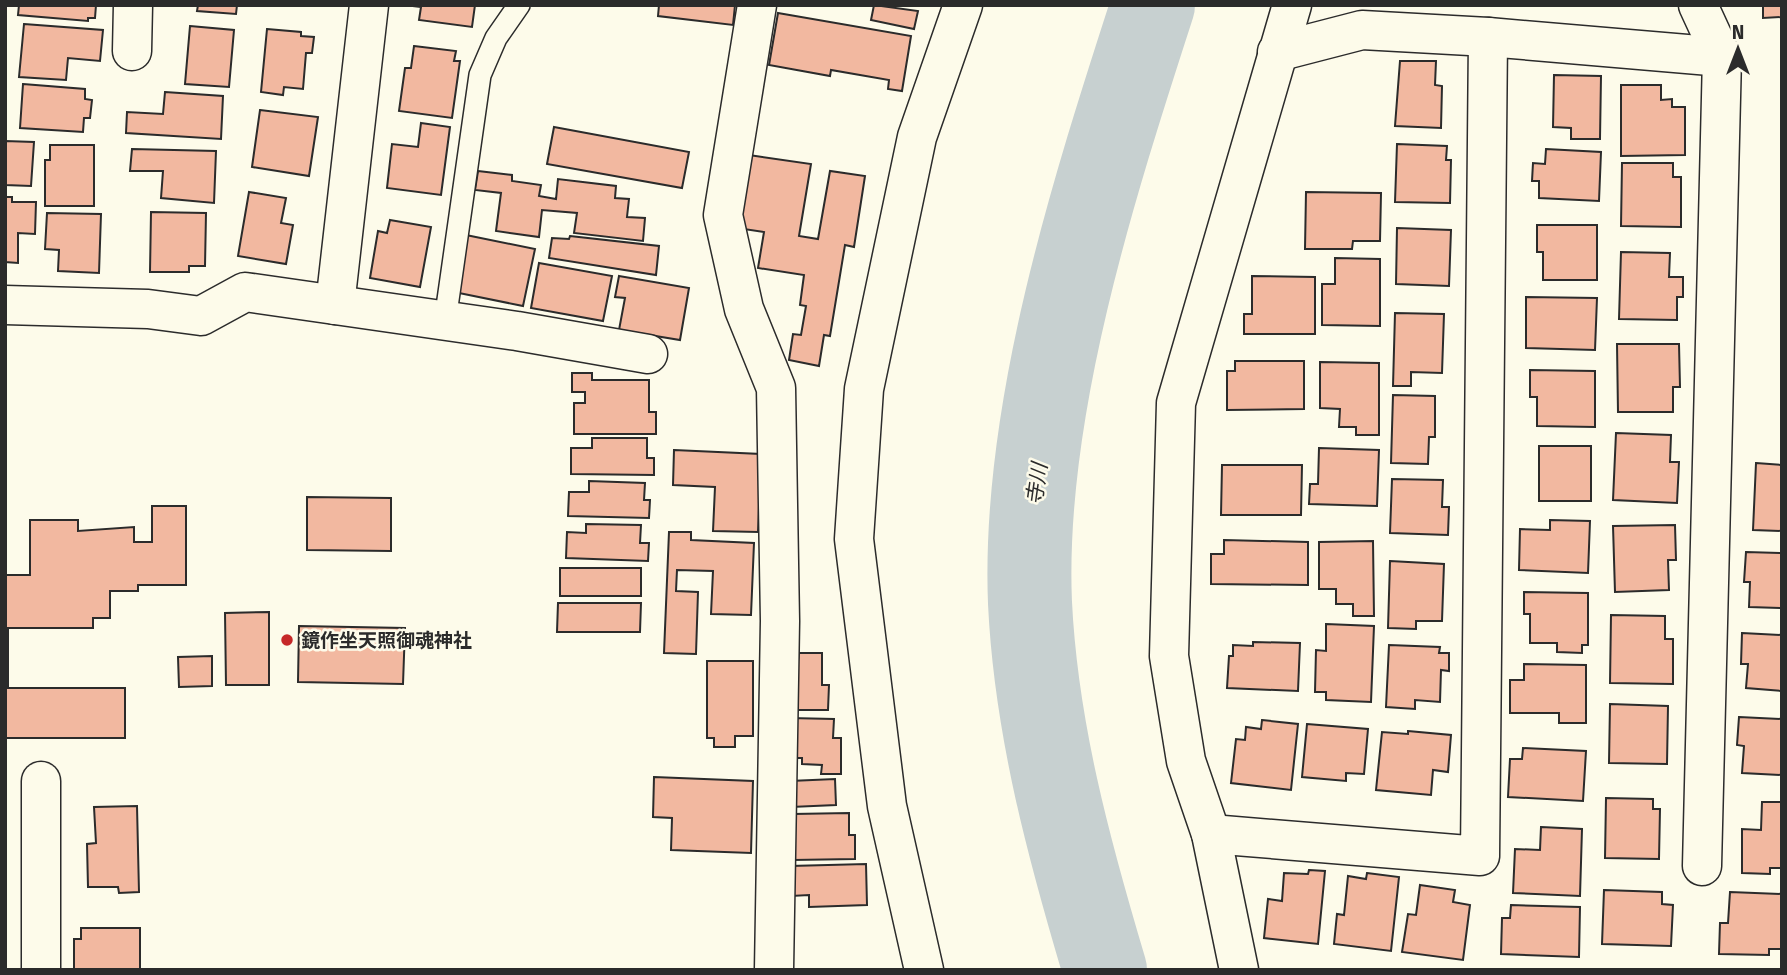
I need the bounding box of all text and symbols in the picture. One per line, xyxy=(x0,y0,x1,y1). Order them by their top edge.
north arrow xyxy=(1703,14,1773,84)
text: N xyxy=(1732,21,1744,44)
water label: 寺川 xyxy=(1021,459,1053,507)
place label: 鏡作坐天照御魂神社 xyxy=(301,629,472,652)
marker: 鏡作坐天照御魂神社 xyxy=(279,632,295,648)

